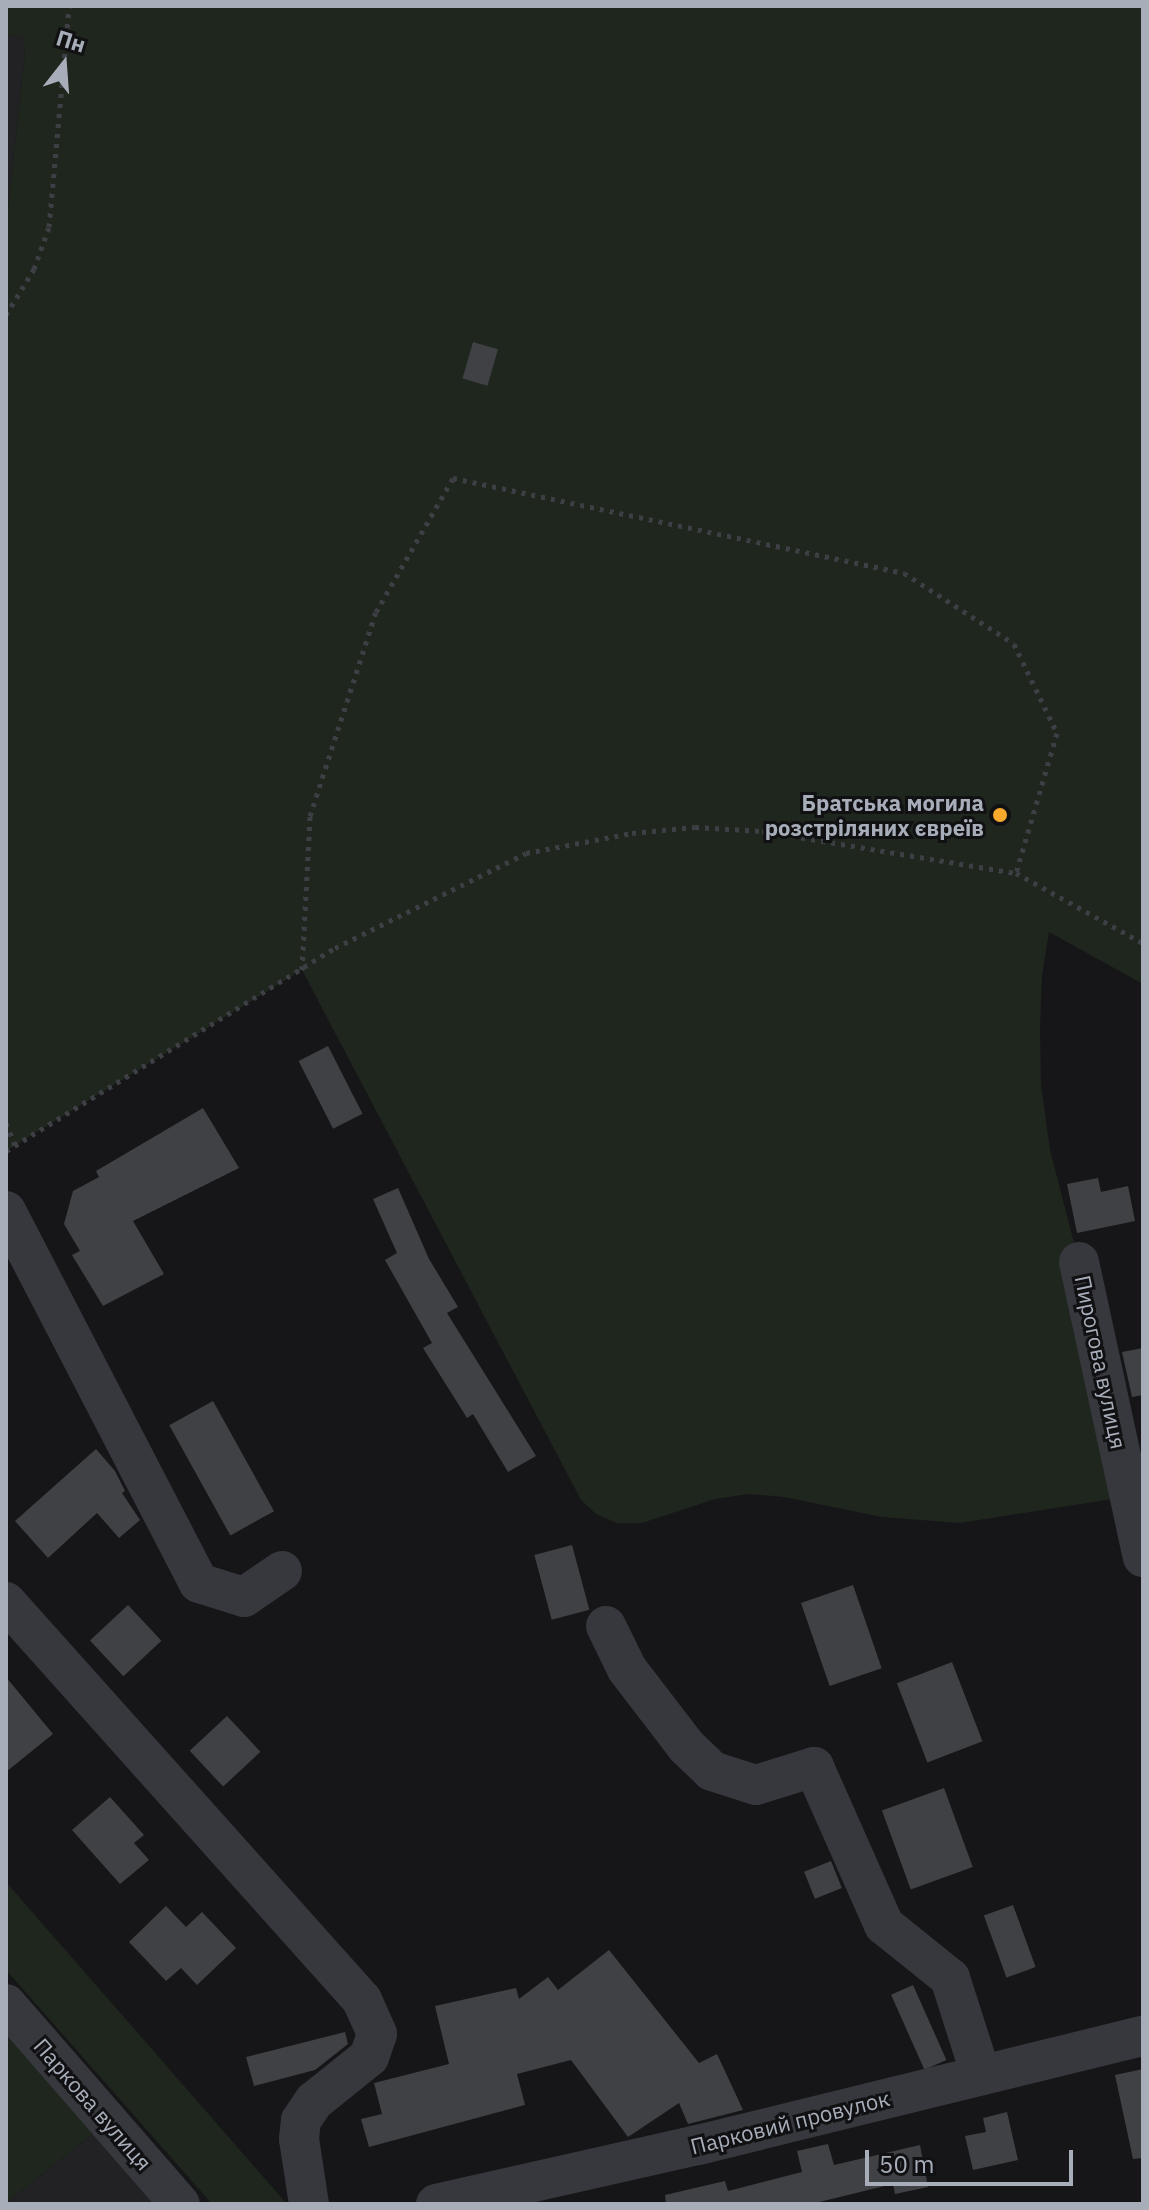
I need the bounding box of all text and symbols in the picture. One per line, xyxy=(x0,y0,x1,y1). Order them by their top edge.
text: Пн xyxy=(53,22,89,59)
north arrow xyxy=(24,24,104,104)
place label: Братська могила розстріляних євреїв xyxy=(765,789,984,840)
marker: Братська могила розстріляних євреїв xyxy=(991,806,1009,824)
street label: Пирогова вулиця xyxy=(1070,1273,1132,1451)
street label: Паркова вулиця xyxy=(29,2033,157,2175)
street label: Парковий провулок xyxy=(688,2084,892,2160)
scale bar xyxy=(869,2134,1077,2184)
text: 50 m xyxy=(879,2148,934,2180)

